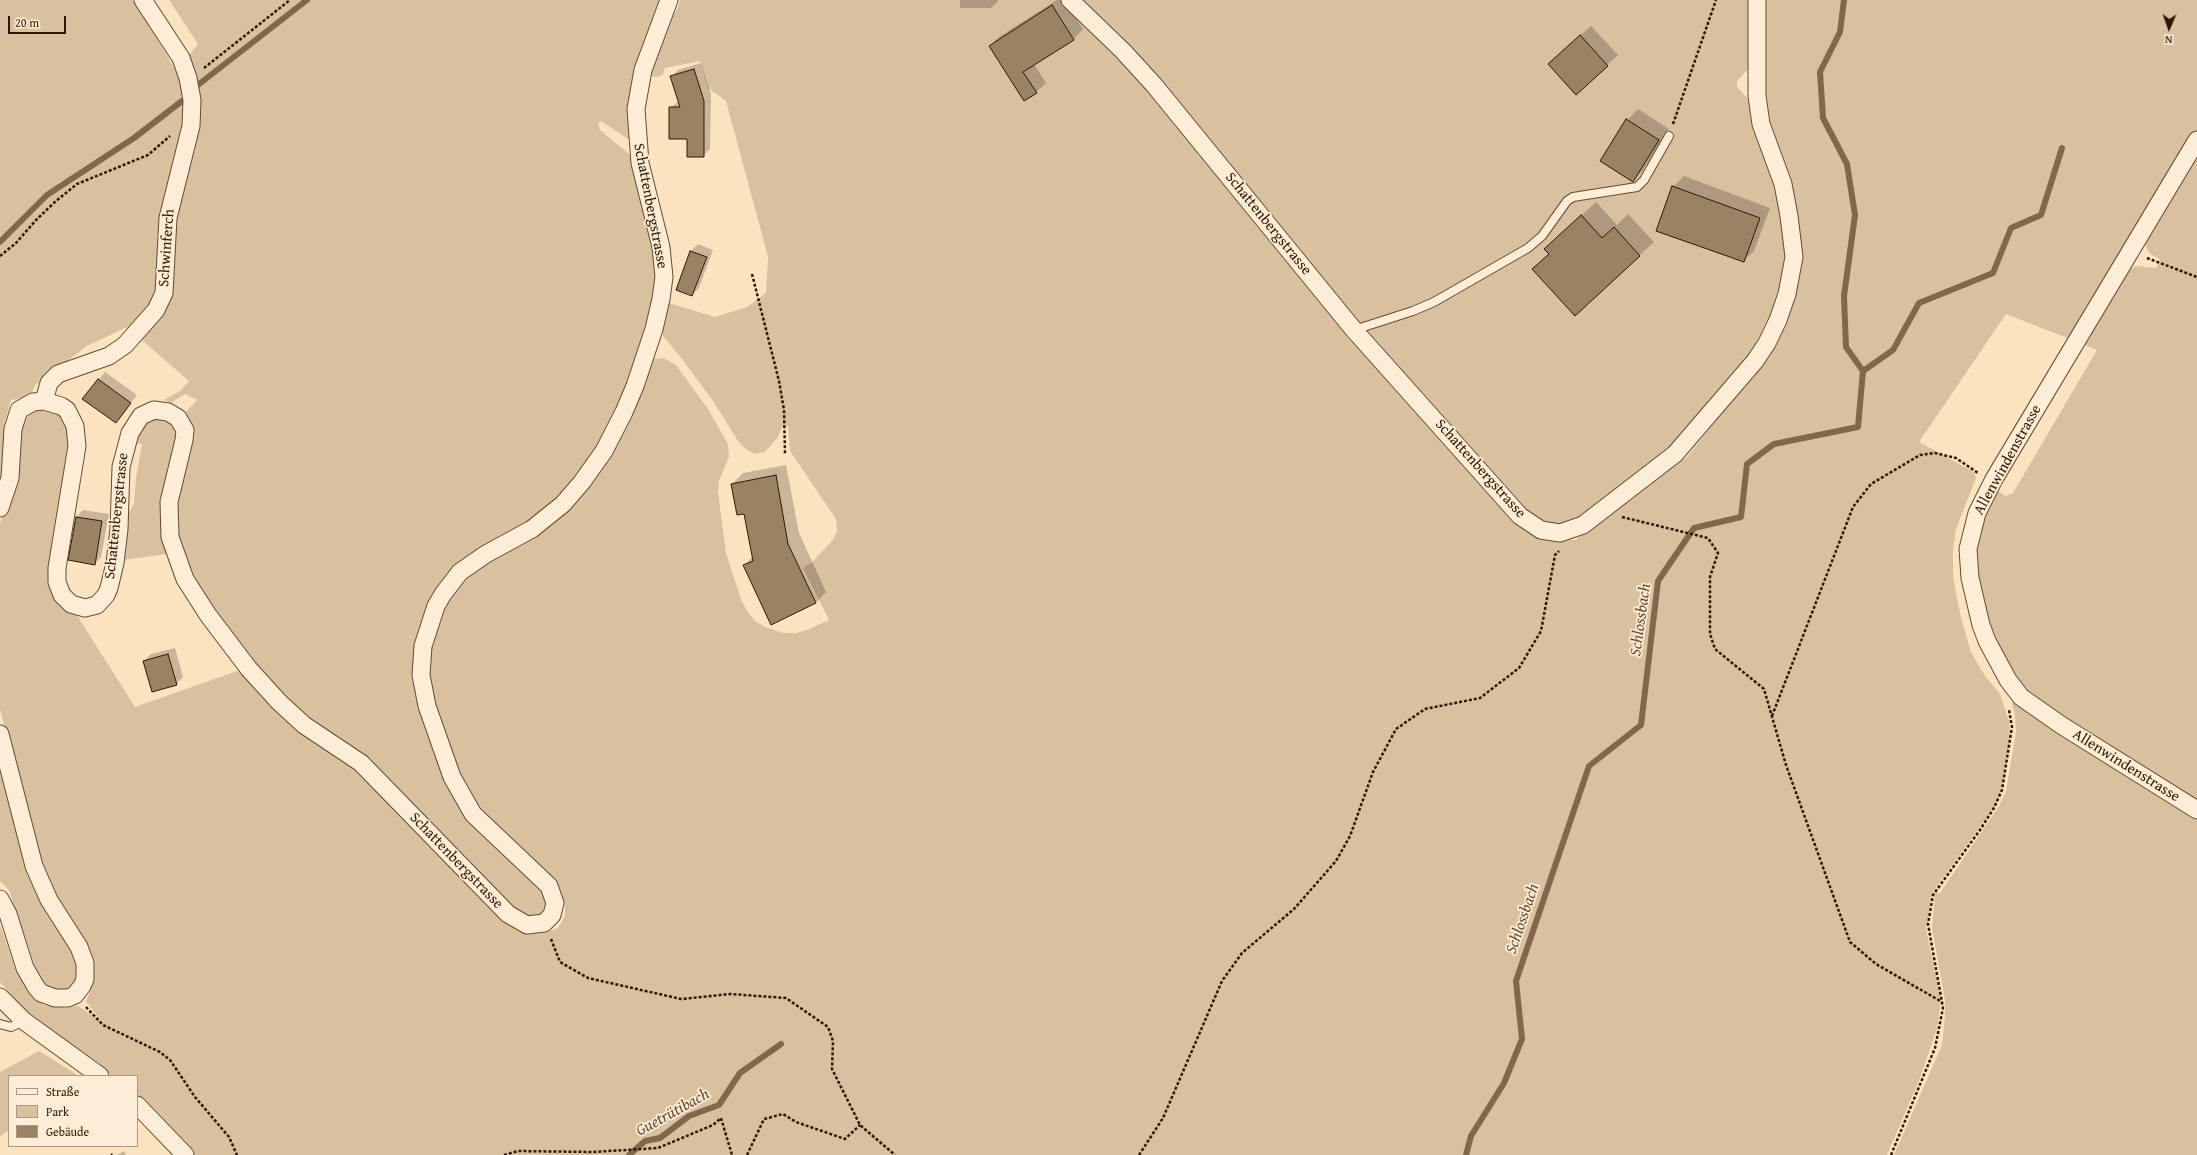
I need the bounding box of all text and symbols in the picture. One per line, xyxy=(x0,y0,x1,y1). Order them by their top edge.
scale bar xyxy=(10,8,68,34)
north arrow xyxy=(2149,8,2189,48)
text: 20 m xyxy=(15,14,39,31)
text: N xyxy=(2165,32,2173,48)
street label: Schattenbergstrasse xyxy=(629,142,671,270)
street label: Schattenbergstrasse xyxy=(1221,169,1315,279)
street label: Schwinferch xyxy=(155,208,179,288)
street label: Allenwindenstrasse xyxy=(1970,402,2046,518)
street label: Schattenbergstrasse xyxy=(1431,416,1529,522)
street label: Schattenbergstrasse xyxy=(101,452,133,580)
water label: Schlossbach xyxy=(1626,582,1656,658)
street label: Allenwindenstrasse xyxy=(2069,726,2183,806)
street label: Schattenbergstrasse xyxy=(405,809,507,913)
water label: Schlossbach xyxy=(1502,881,1544,957)
legend xyxy=(8,1075,138,1147)
text: Straße xyxy=(46,1083,79,1100)
water label: Guetrütibach xyxy=(633,1085,713,1141)
text: Park xyxy=(46,1103,69,1120)
text: Gebäude xyxy=(46,1123,89,1140)

